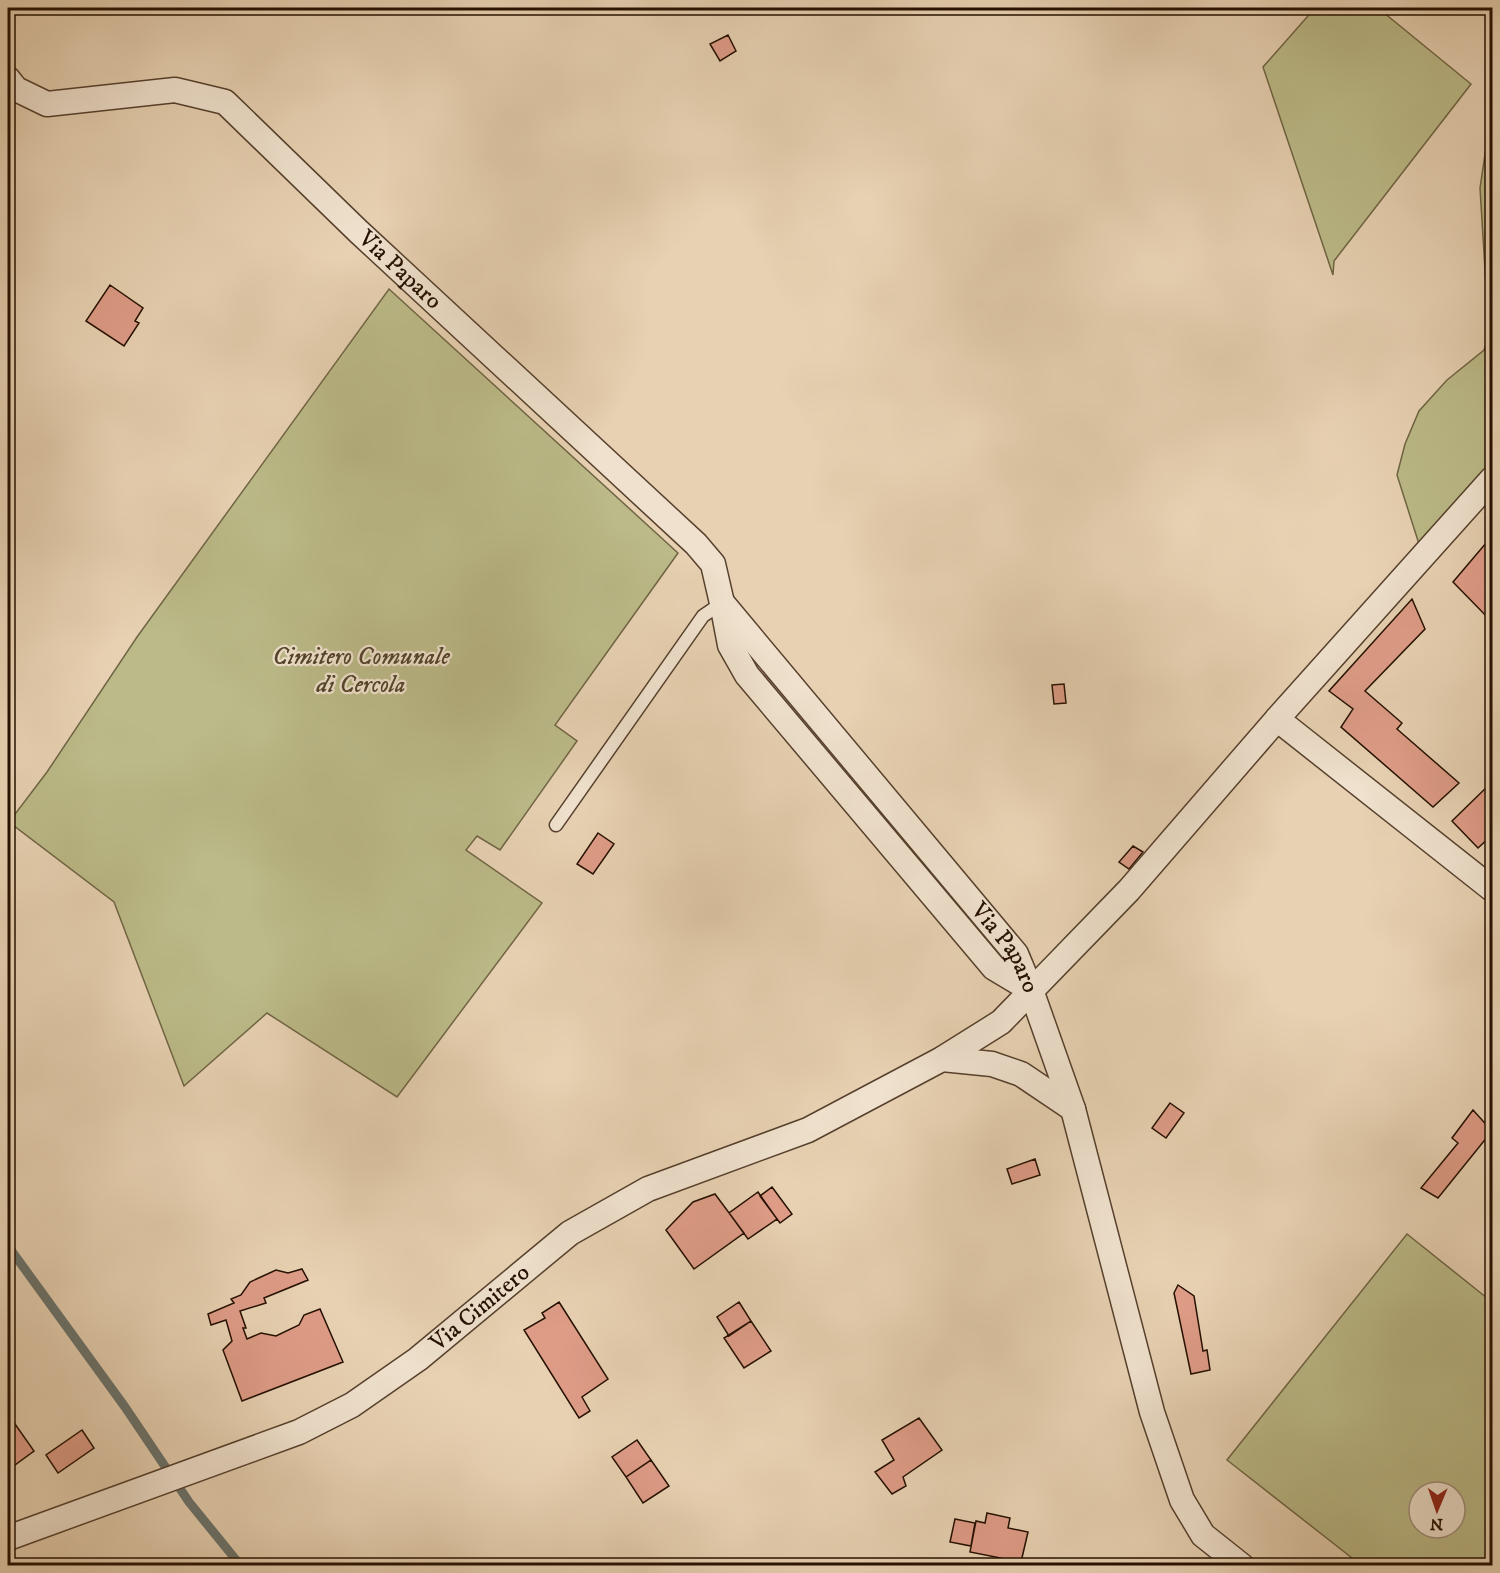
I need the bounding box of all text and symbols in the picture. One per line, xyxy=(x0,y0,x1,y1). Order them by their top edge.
street label: Via Paparo xyxy=(351,223,448,316)
park label: Cimitero Comunale di Cercola xyxy=(272,642,450,700)
street label: Via Paparo xyxy=(964,895,1046,997)
street label: Via Cimitero xyxy=(423,1258,536,1359)
north arrow xyxy=(1407,1480,1467,1540)
text: N xyxy=(1430,1514,1443,1534)

